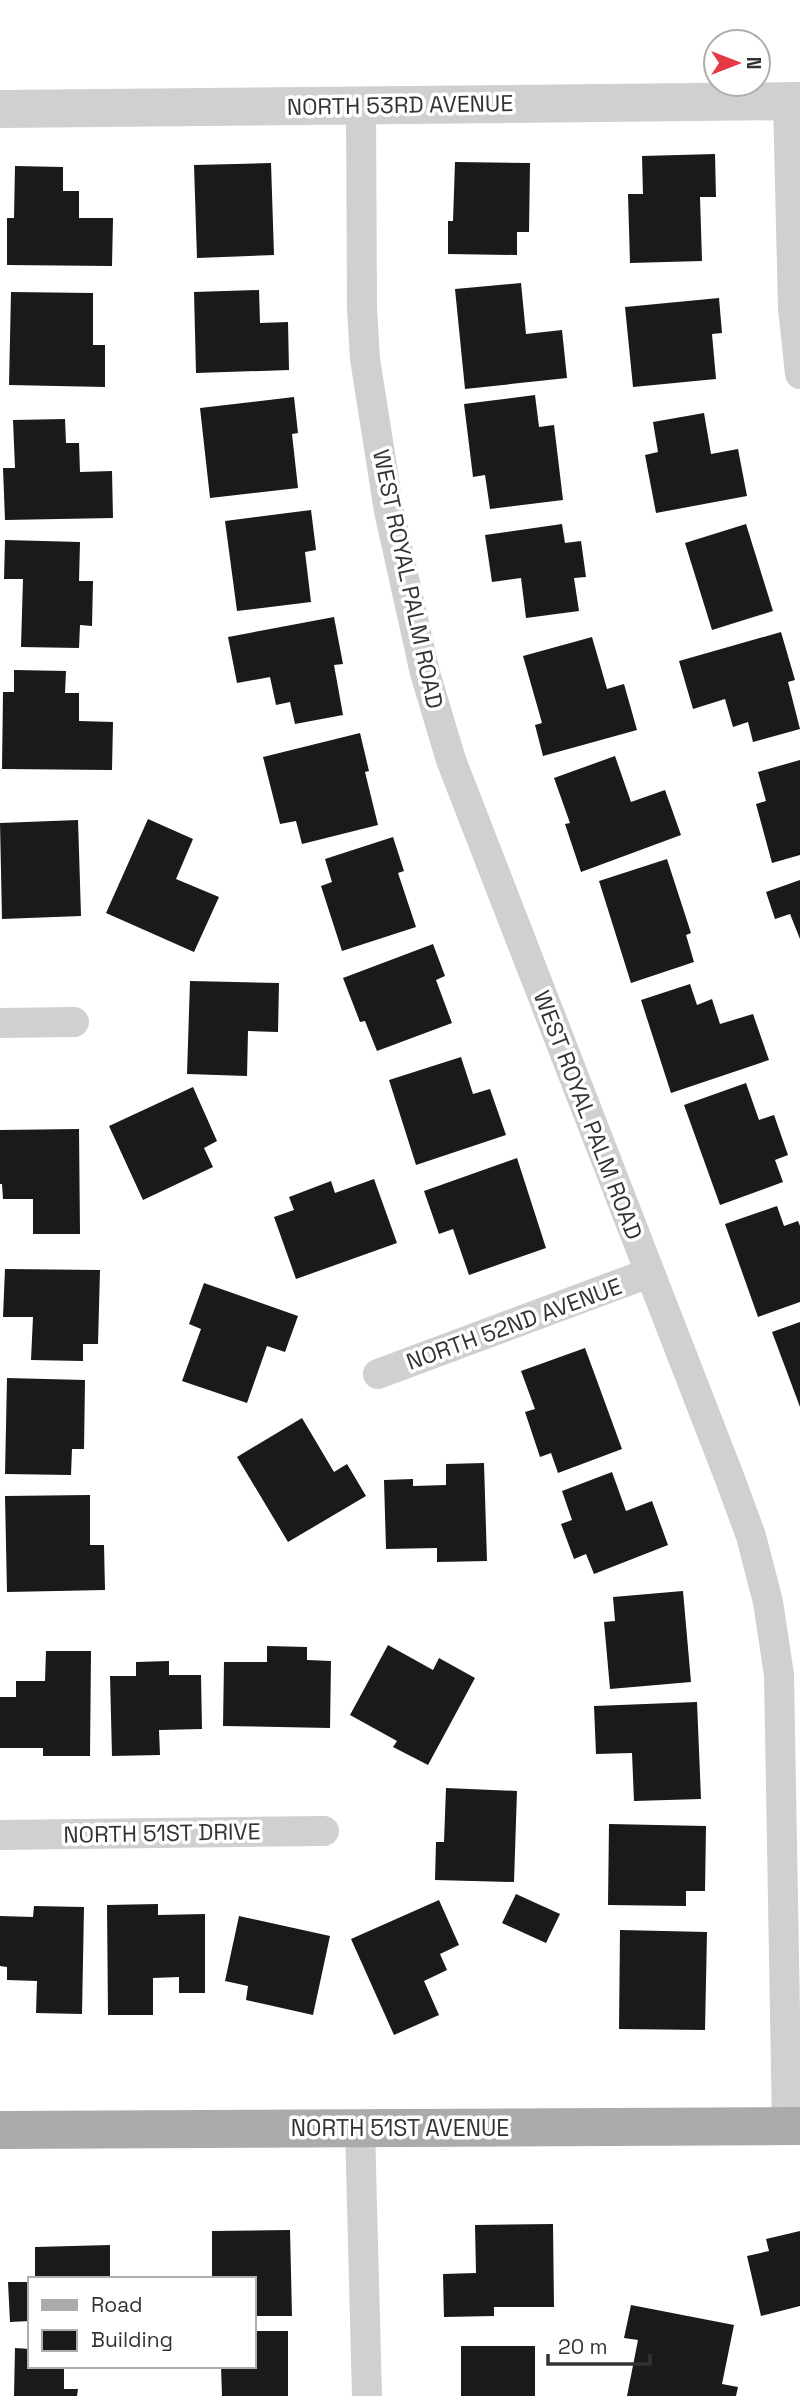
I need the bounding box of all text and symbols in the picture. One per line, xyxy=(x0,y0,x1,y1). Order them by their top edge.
north arrow xyxy=(702,28,772,98)
text: N xyxy=(741,57,766,69)
street label: NORTH 53RD AVENUE xyxy=(287,88,513,122)
street label: WEST ROYAL PALM ROAD xyxy=(366,447,450,711)
street label: WEST ROYAL PALM ROAD xyxy=(527,986,649,1244)
street label: NORTH 52ND AVENUE xyxy=(402,1271,626,1377)
street label: NORTH 51ST DRIVE xyxy=(63,1816,261,1850)
street label: NORTH 51ST AVENUE xyxy=(291,2113,509,2143)
legend xyxy=(28,2277,256,2368)
text: Road xyxy=(91,2291,143,2318)
scale bar xyxy=(548,2322,650,2366)
text: Building xyxy=(91,2326,173,2353)
text: 20 m xyxy=(558,2333,608,2360)

